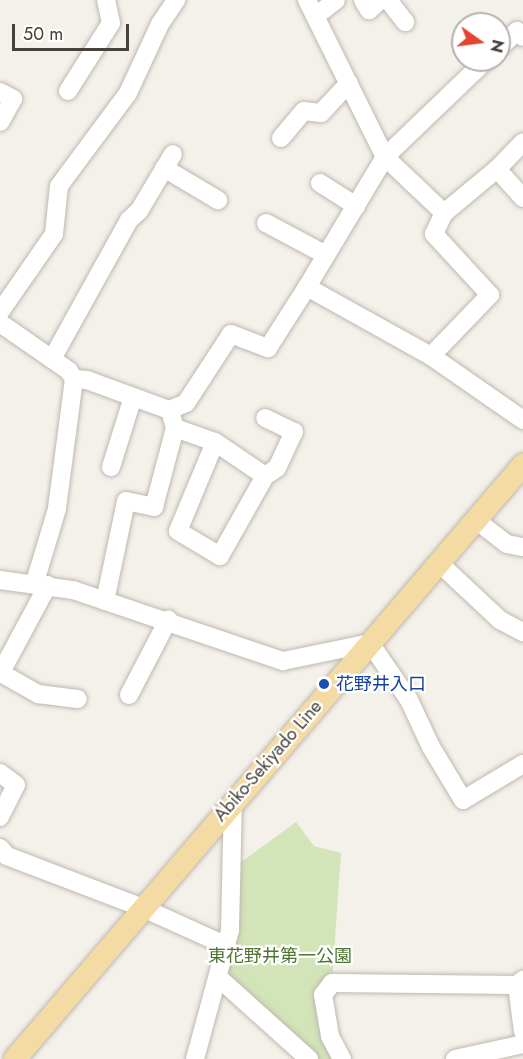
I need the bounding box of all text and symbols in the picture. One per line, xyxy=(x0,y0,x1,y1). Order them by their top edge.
scale bar xyxy=(15,12,132,50)
north arrow xyxy=(451,12,511,72)
text: 50 m xyxy=(23,21,63,47)
text: N xyxy=(484,37,510,55)
place label: 花野井入口 xyxy=(336,673,426,695)
marker: 花野井入口 xyxy=(317,677,331,691)
street label: Abiko-Sekiyado Line xyxy=(210,696,326,826)
park label: 東花野井第一公園 xyxy=(208,945,352,967)

